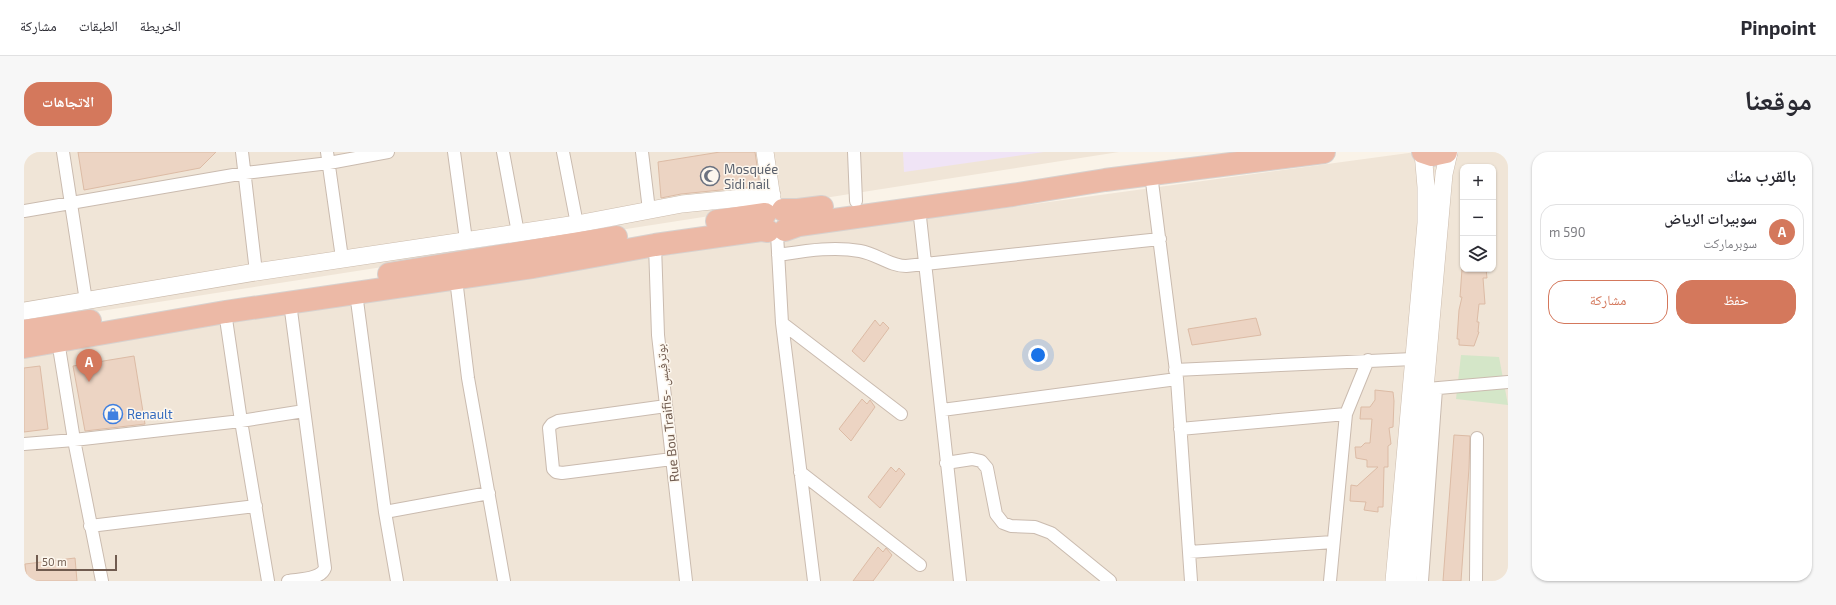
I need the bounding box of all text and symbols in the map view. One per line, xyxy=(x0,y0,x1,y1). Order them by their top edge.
text: Pinpoint xyxy=(1741,16,1816,39)
text: مشاركة xyxy=(20,17,57,34)
text: الطبقات xyxy=(79,17,118,34)
text: الخريطة xyxy=(140,17,181,34)
button: الاتجاهات xyxy=(24,82,112,126)
text: موقعنا xyxy=(1744,82,1812,116)
place label: Mosquée Sidi nail xyxy=(724,161,778,192)
map controls xyxy=(1460,164,1496,272)
button: + xyxy=(1460,164,1496,200)
mosque icon: Mosquée Sidi nail xyxy=(699,165,721,187)
text: بالقرب منك xyxy=(1726,165,1796,185)
button: − xyxy=(1460,200,1496,236)
text: سوبيرات الرياض xyxy=(1664,209,1757,227)
text: 590 m xyxy=(1549,224,1586,240)
text: A xyxy=(1778,224,1786,240)
text: سوبرماركت xyxy=(1703,235,1757,251)
button: layers xyxy=(1460,236,1496,272)
button: مشاركة xyxy=(1548,280,1668,324)
button: حفظ xyxy=(1676,280,1796,324)
street label: Rue Bou Traifis- بوترفيس xyxy=(652,343,683,483)
your location xyxy=(1028,345,1048,365)
pin: A xyxy=(76,349,102,382)
shop icon: Renault xyxy=(102,403,124,425)
place label: Renault xyxy=(127,406,173,422)
scale bar xyxy=(36,553,117,572)
text: 50 m xyxy=(42,555,67,568)

